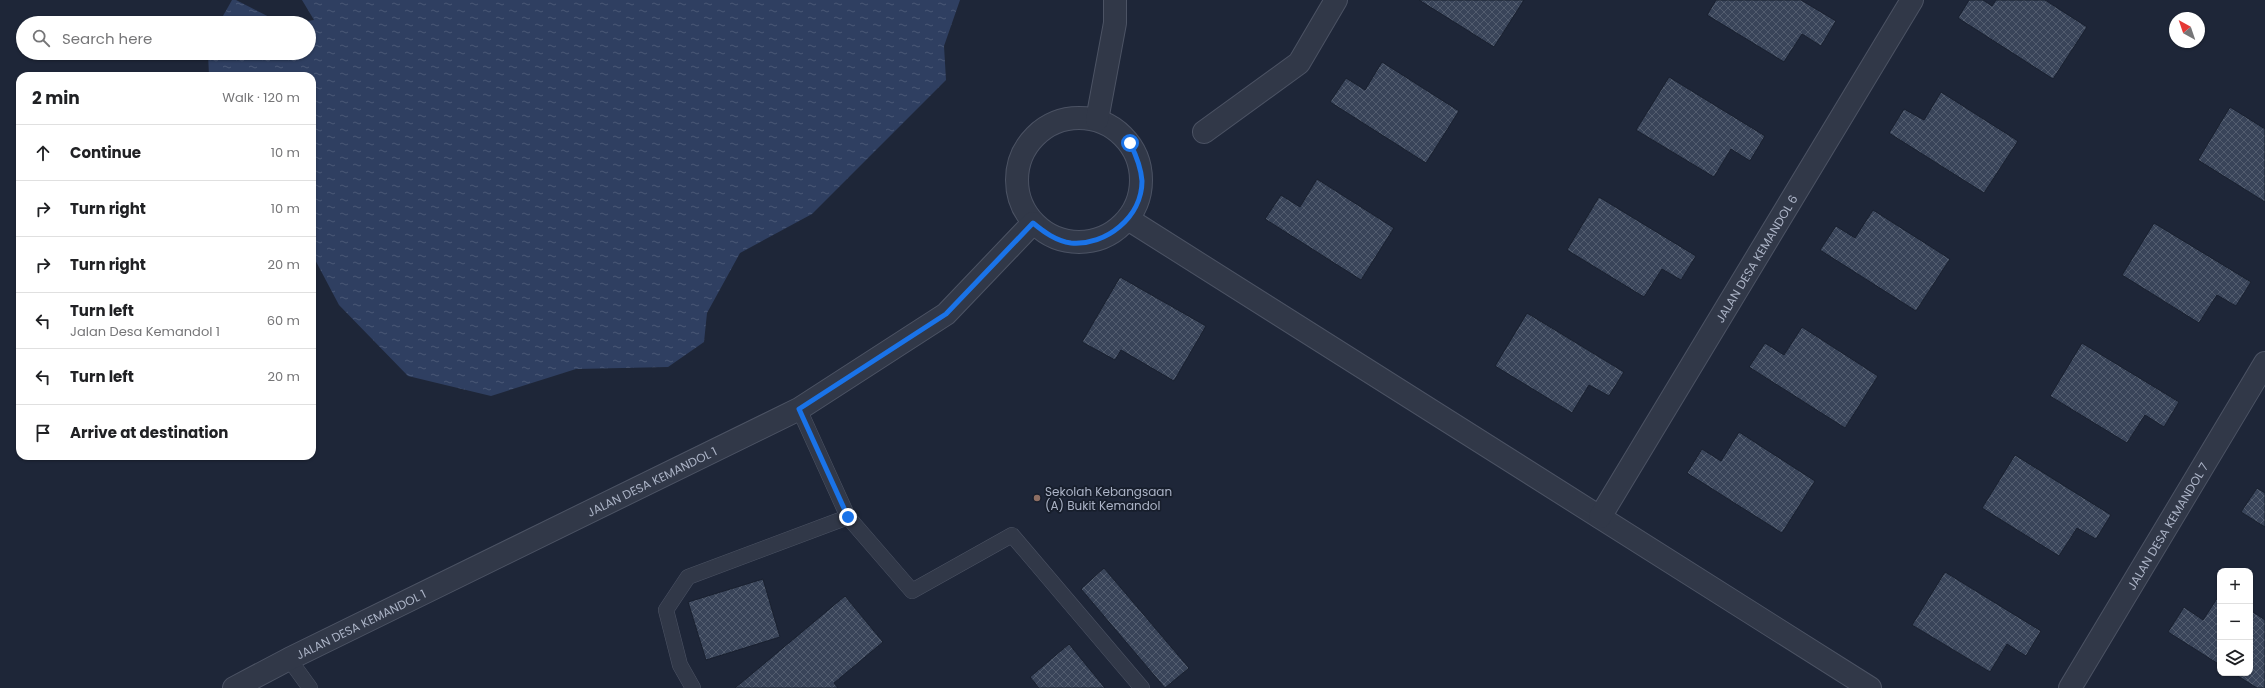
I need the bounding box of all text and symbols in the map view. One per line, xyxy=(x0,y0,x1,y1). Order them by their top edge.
north arrow xyxy=(2169,12,2205,48)
search box xyxy=(16,16,316,60)
icon: search xyxy=(30,27,52,49)
text: Search here xyxy=(62,28,152,49)
text: 2 min xyxy=(32,86,80,110)
text: Walk · 120 m xyxy=(222,88,300,107)
route start xyxy=(1121,134,1139,152)
icon: ahead xyxy=(32,142,54,164)
text: Continue xyxy=(70,142,141,163)
text: 10 m xyxy=(271,143,300,162)
street label: JALAN DESA KEMANDOL 6 xyxy=(1711,191,1801,326)
icon: right xyxy=(32,198,54,220)
text: Turn right xyxy=(70,198,146,219)
text: 10 m xyxy=(271,199,300,218)
icon: right xyxy=(32,254,54,276)
text: Turn right xyxy=(70,254,146,275)
text: 20 m xyxy=(267,255,300,274)
text: Turn left xyxy=(70,300,134,321)
icon: left xyxy=(32,310,54,332)
text: 60 m xyxy=(267,311,300,330)
text: Jalan Desa Kemandol 1 xyxy=(70,322,220,341)
icon: left xyxy=(32,366,54,388)
text: Turn left xyxy=(70,366,134,387)
text: 20 m xyxy=(267,367,300,386)
icon: arrive xyxy=(32,422,54,444)
text: Arrive at destination xyxy=(70,422,228,443)
street label: JALAN DESA KEMANDOL 1 xyxy=(584,442,719,520)
street label: JALAN DESA KEMANDOL 7 xyxy=(2123,459,2212,593)
place label: Sekolah Kebangsaan (A) Bukit Kemandol xyxy=(1045,483,1172,514)
marker: Sekolah Kebangsaan (A) Bukit Kemandol xyxy=(1032,493,1042,503)
route end xyxy=(839,508,857,526)
map controls xyxy=(2217,568,2253,676)
button: + xyxy=(2217,568,2253,604)
street label: JALAN DESA KEMANDOL 1 xyxy=(293,585,429,663)
button: − xyxy=(2217,604,2253,640)
button: layers xyxy=(2217,640,2253,676)

